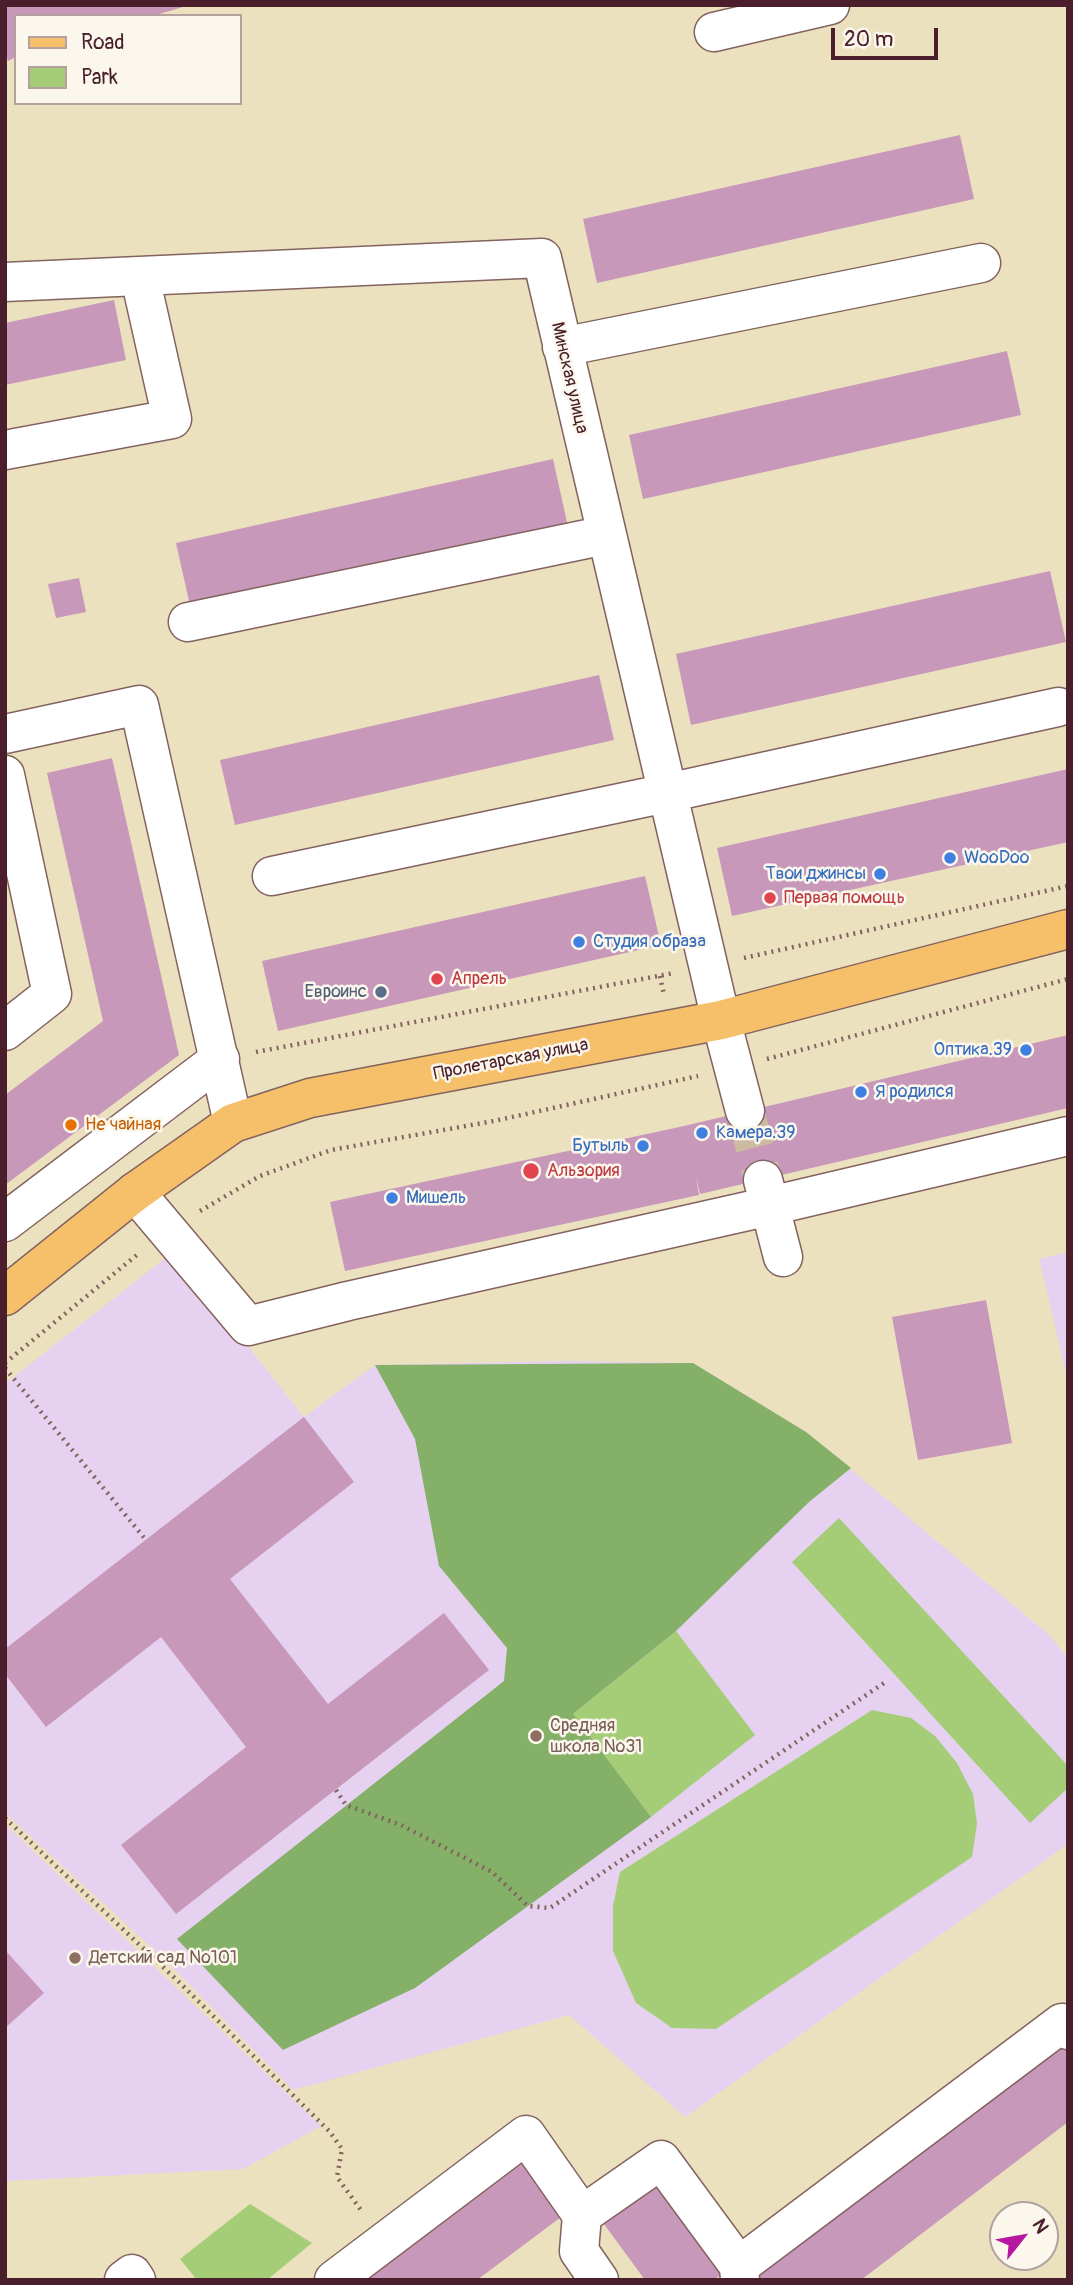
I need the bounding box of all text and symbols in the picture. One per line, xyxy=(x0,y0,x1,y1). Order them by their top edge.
legend xyxy=(14,14,242,105)
scale bar xyxy=(835,14,942,58)
text: 20 m xyxy=(844,26,893,53)
text: Road xyxy=(81,29,125,56)
text: Park xyxy=(81,64,118,91)
street label: Минская улица xyxy=(546,320,592,436)
place label: WooDoo xyxy=(964,847,1029,869)
marker: WooDoo xyxy=(942,850,958,866)
place label: Твои джинсы xyxy=(766,863,866,885)
marker: Твои джинсы xyxy=(872,866,888,882)
place label: Первая помощь xyxy=(784,887,905,909)
marker: Первая помощь xyxy=(762,890,778,906)
place label: Студия образа xyxy=(593,931,706,953)
marker: Студия образа xyxy=(571,934,587,950)
place label: Апрель xyxy=(451,968,507,990)
marker: Апрель xyxy=(429,971,445,987)
place label: Евроинс xyxy=(304,981,367,1003)
marker: Евроинс xyxy=(373,984,389,1000)
street label: Пролетарская улица xyxy=(432,1034,590,1086)
place label: Оптика.39 xyxy=(933,1039,1012,1061)
marker: Оптика.39 xyxy=(1018,1042,1034,1058)
place label: Я родился xyxy=(875,1081,953,1103)
marker: Я родился xyxy=(853,1084,869,1100)
place label: Не чайная xyxy=(85,1114,161,1136)
marker: Не чайная xyxy=(63,1117,79,1133)
place label: Камера.39 xyxy=(716,1122,796,1144)
marker: Камера.39 xyxy=(694,1125,710,1141)
place label: Бутыль xyxy=(572,1135,629,1157)
marker: Бутыль xyxy=(635,1138,651,1154)
place label: Альзория xyxy=(547,1160,620,1182)
marker: Альзория xyxy=(521,1161,541,1181)
place label: Мишель xyxy=(406,1187,466,1209)
marker: Мишель xyxy=(384,1190,400,1206)
place label: Средняя школа №31 xyxy=(550,1715,642,1758)
marker: Средняя школа №31 xyxy=(528,1728,544,1744)
place label: Детский сад №101 xyxy=(89,1947,237,1969)
marker: Детский сад №101 xyxy=(67,1950,83,1966)
north arrow xyxy=(989,2201,1059,2271)
text: N xyxy=(1027,2215,1054,2238)

